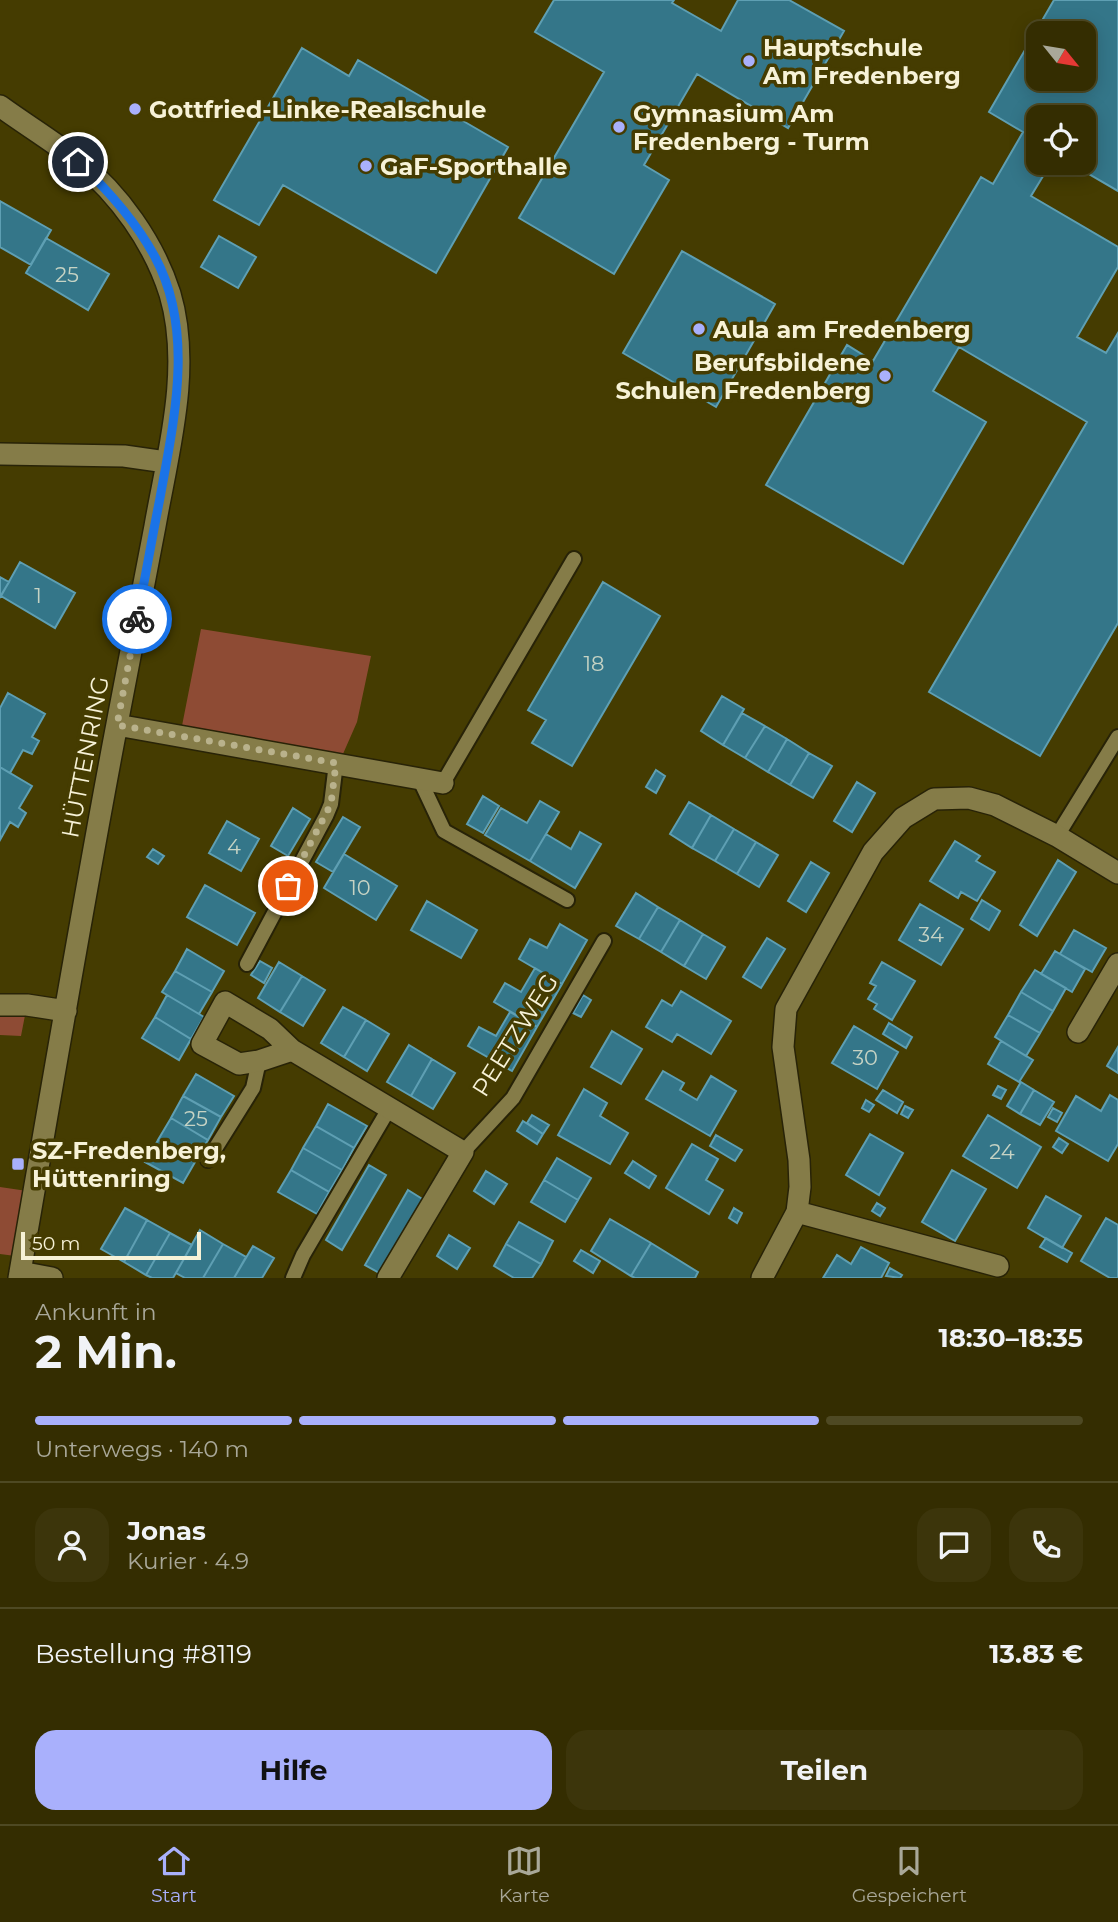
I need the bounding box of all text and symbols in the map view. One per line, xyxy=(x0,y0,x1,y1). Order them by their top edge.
north arrow xyxy=(1026,21,1096,91)
map controls xyxy=(1026,21,1096,175)
place label: Hauptschule Am Fredenberg xyxy=(762,33,961,90)
marker: Hauptschule Am Fredenberg xyxy=(741,53,757,69)
place label: Gottfried-Linke-Realschule xyxy=(149,95,486,124)
place label: Gymnasium Am Fredenberg - Turm xyxy=(633,99,870,156)
marker: Gottfried-Linke-Realschule xyxy=(127,101,143,117)
button: locate xyxy=(1026,105,1096,175)
marker: Gymnasium Am Fredenberg - Turm xyxy=(611,119,627,135)
pin xyxy=(48,132,108,192)
icon: home xyxy=(59,143,97,181)
place label: GaF-Sporthalle xyxy=(380,152,567,181)
marker: GaF-Sporthalle xyxy=(358,158,374,174)
house number: 25 xyxy=(55,262,79,287)
place label: Aula am Fredenberg xyxy=(712,315,971,344)
marker: Aula am Fredenberg xyxy=(691,321,707,337)
place label: Berufsbildene Schulen Fredenberg xyxy=(615,348,871,405)
marker: Berufsbildene Schulen Fredenberg xyxy=(877,368,893,384)
house number: 1 xyxy=(34,583,42,608)
courier xyxy=(102,584,172,654)
icon: bike xyxy=(118,600,156,638)
house number: 18 xyxy=(584,651,604,676)
street label: HÜTTENRING xyxy=(55,674,115,840)
house number: 4 xyxy=(227,834,241,859)
pin xyxy=(258,856,318,916)
icon: bag xyxy=(269,867,307,905)
house number: 10 xyxy=(349,875,371,900)
house number: 34 xyxy=(918,922,944,947)
street label: PEETZWEG xyxy=(466,968,564,1102)
house number: 30 xyxy=(852,1045,878,1070)
house number: 25 xyxy=(184,1106,208,1131)
place label: SZ-Fredenberg, Hüttenring xyxy=(32,1136,226,1193)
house number: 24 xyxy=(989,1139,1015,1164)
marker: SZ-Fredenberg, Hüttenring xyxy=(10,1156,26,1172)
scale bar xyxy=(21,1229,201,1261)
text: 50 m xyxy=(32,1232,80,1255)
text: Ankunft in xyxy=(35,1298,156,1326)
text: 18:30–18:35 xyxy=(938,1322,1083,1354)
text: 2 Min. xyxy=(35,1323,177,1380)
text: Unterwegs · 140 m xyxy=(35,1435,249,1463)
button: person xyxy=(35,1508,109,1582)
button: chat xyxy=(917,1508,991,1582)
button: phone xyxy=(1009,1508,1083,1582)
text: Jonas xyxy=(127,1515,206,1547)
text: Kurier · 4.9 xyxy=(127,1547,249,1575)
text: Bestellung #8119 xyxy=(35,1638,252,1670)
text: 13.83 € xyxy=(989,1638,1083,1670)
button: Hilfe xyxy=(35,1730,552,1810)
button: Teilen xyxy=(566,1730,1083,1810)
tab: Start xyxy=(151,1842,197,1907)
tab: Karte xyxy=(499,1842,550,1907)
tab: Gespeichert xyxy=(852,1842,967,1907)

